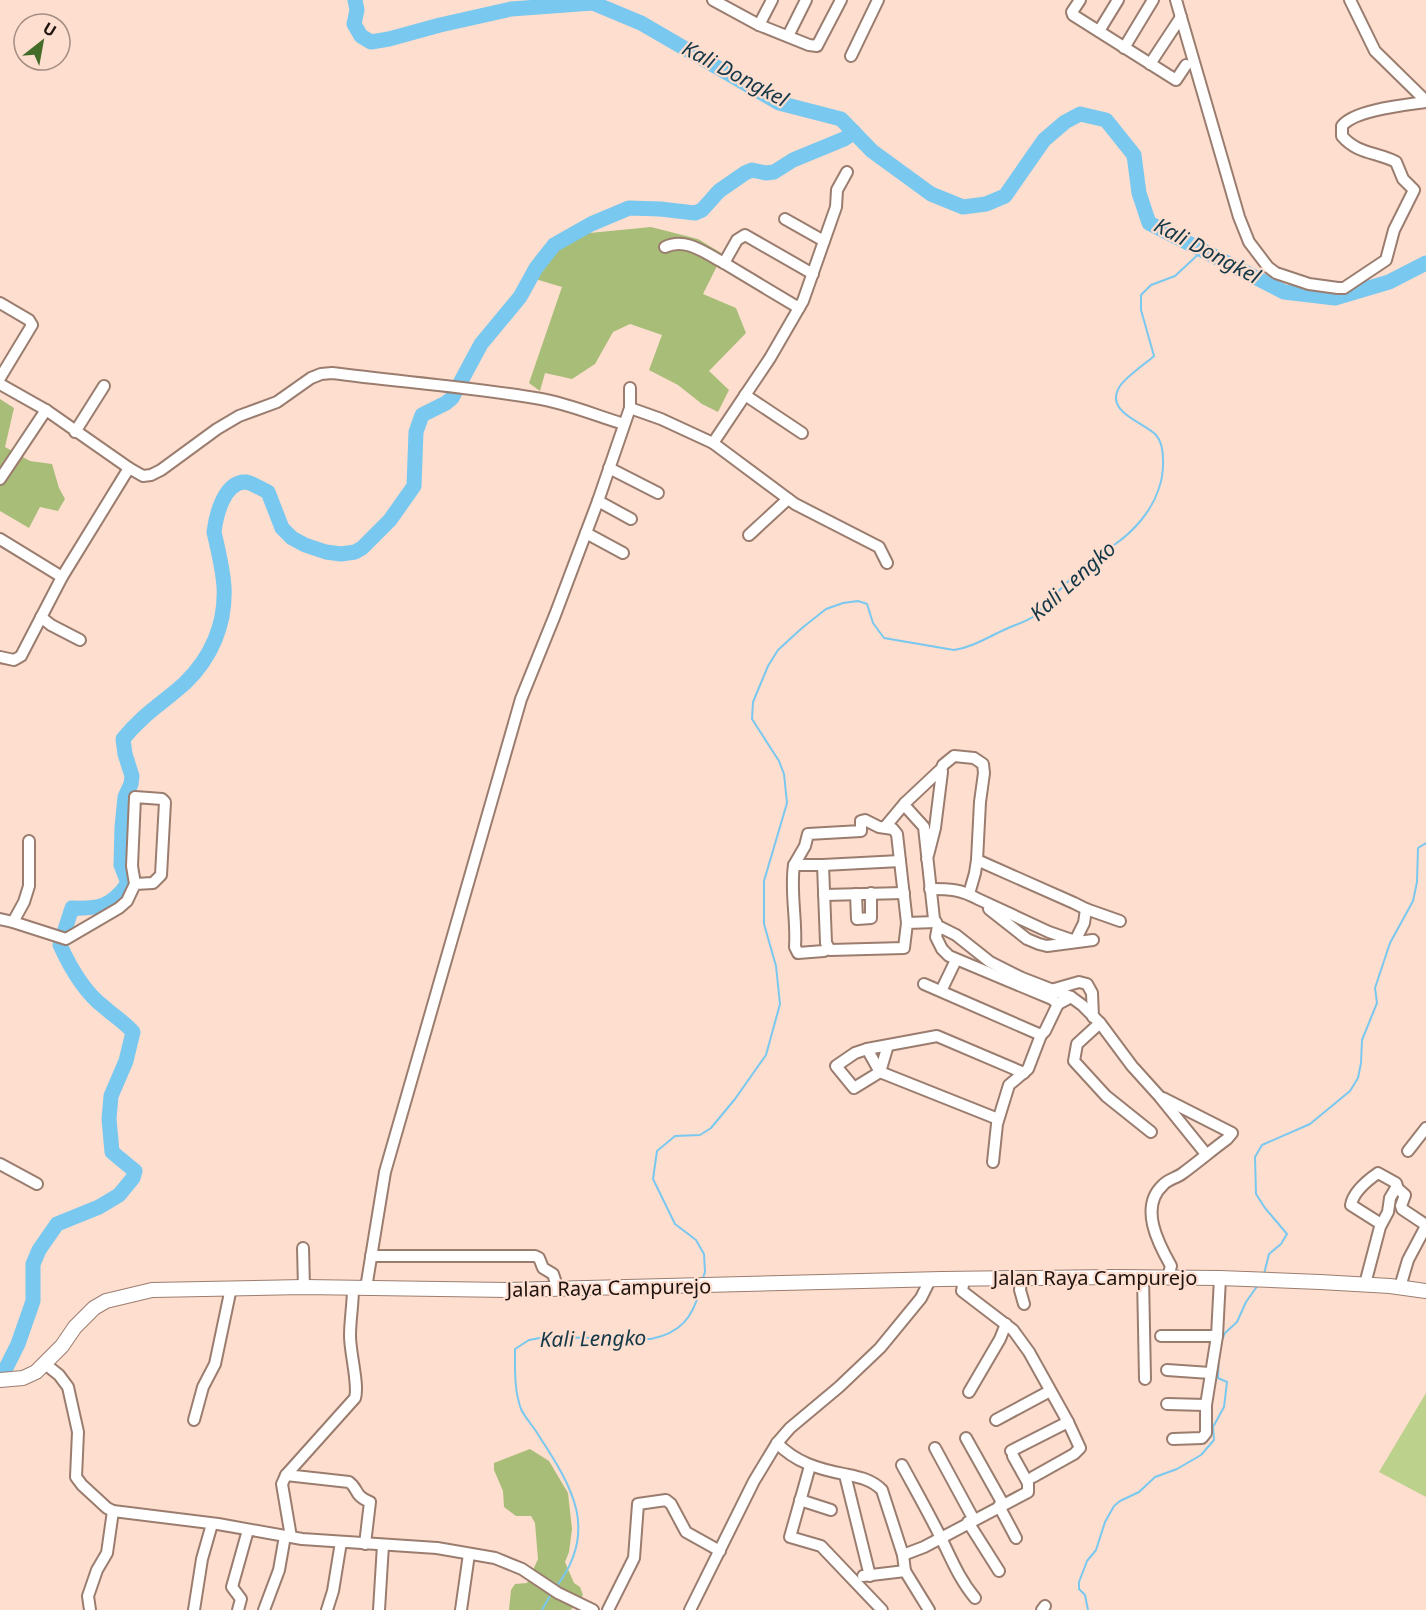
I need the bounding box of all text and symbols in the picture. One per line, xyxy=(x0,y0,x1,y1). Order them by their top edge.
north arrow xyxy=(12,12,72,72)
text: U xyxy=(39,17,61,42)
water label: Kali Dongkel xyxy=(678,34,794,113)
water label: Kali Dongkel xyxy=(1150,211,1266,290)
water label: Kali Lengko xyxy=(1023,534,1121,626)
street label: Jalan Raya Campurejo xyxy=(991,1264,1197,1291)
street label: Jalan Raya Campurejo xyxy=(505,1272,711,1303)
water label: Kali Lengko xyxy=(539,1323,647,1353)

